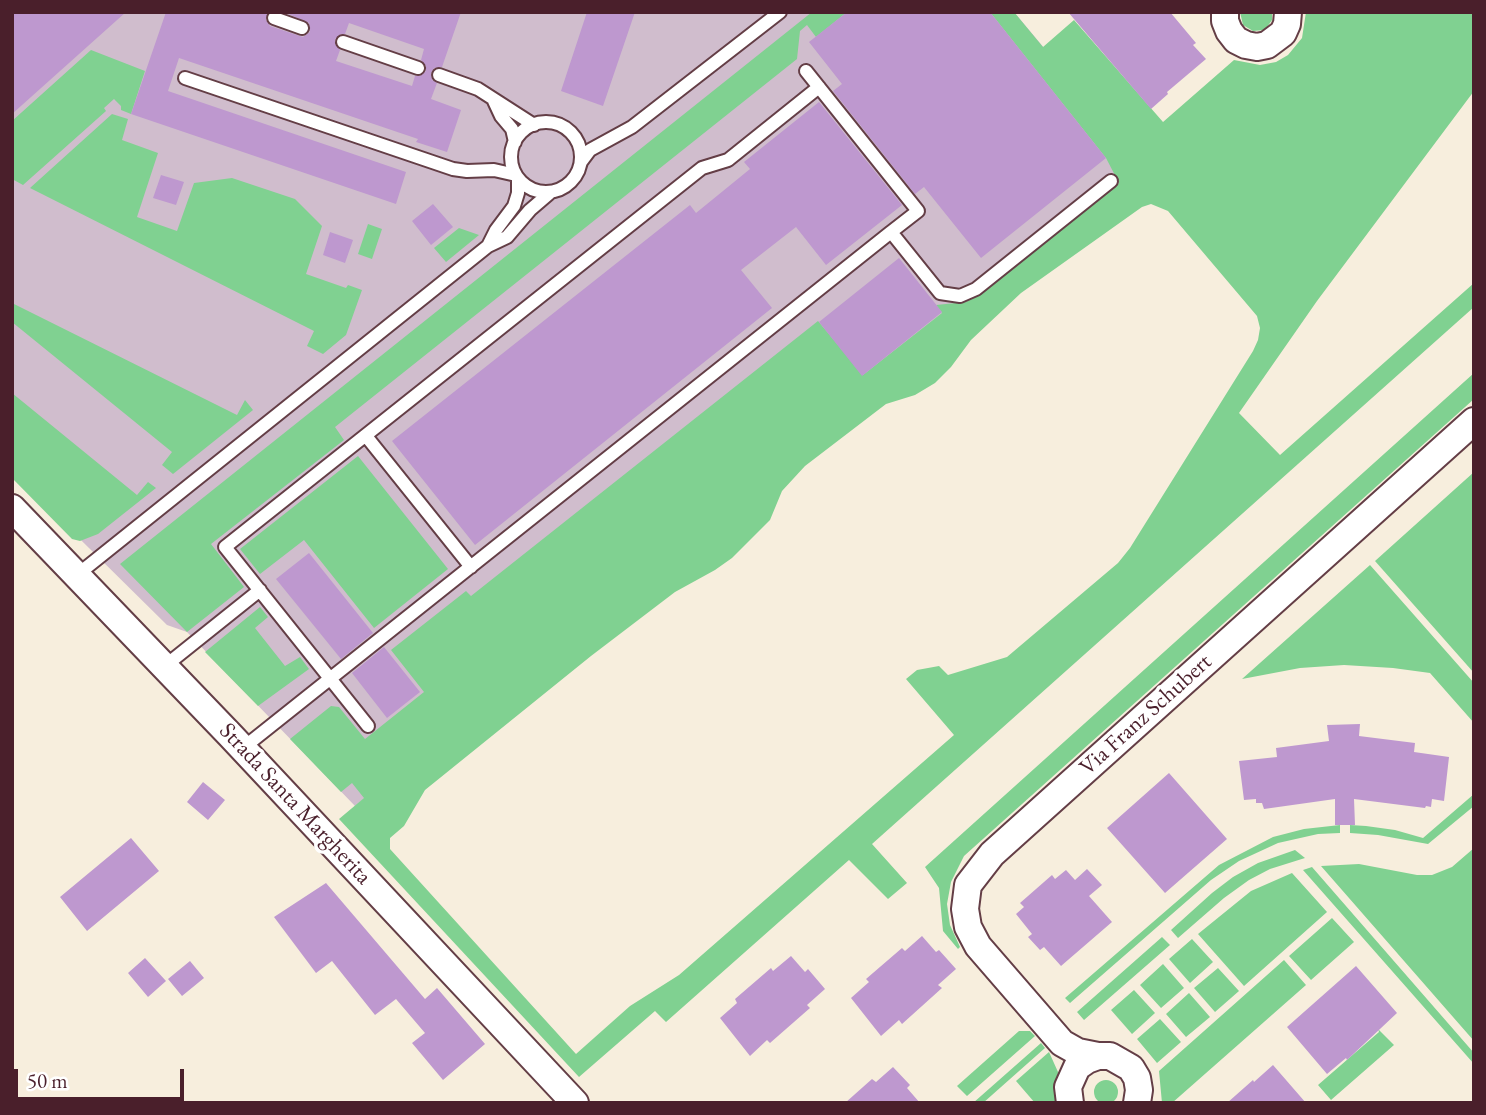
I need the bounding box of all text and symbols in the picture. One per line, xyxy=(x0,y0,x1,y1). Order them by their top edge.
street label: Via Franz Schubert xyxy=(1074,648,1218,782)
street label: Strada Santa Margherita xyxy=(213,717,377,891)
scale bar xyxy=(18,1056,187,1100)
text: 50 m xyxy=(27,1067,68,1094)

